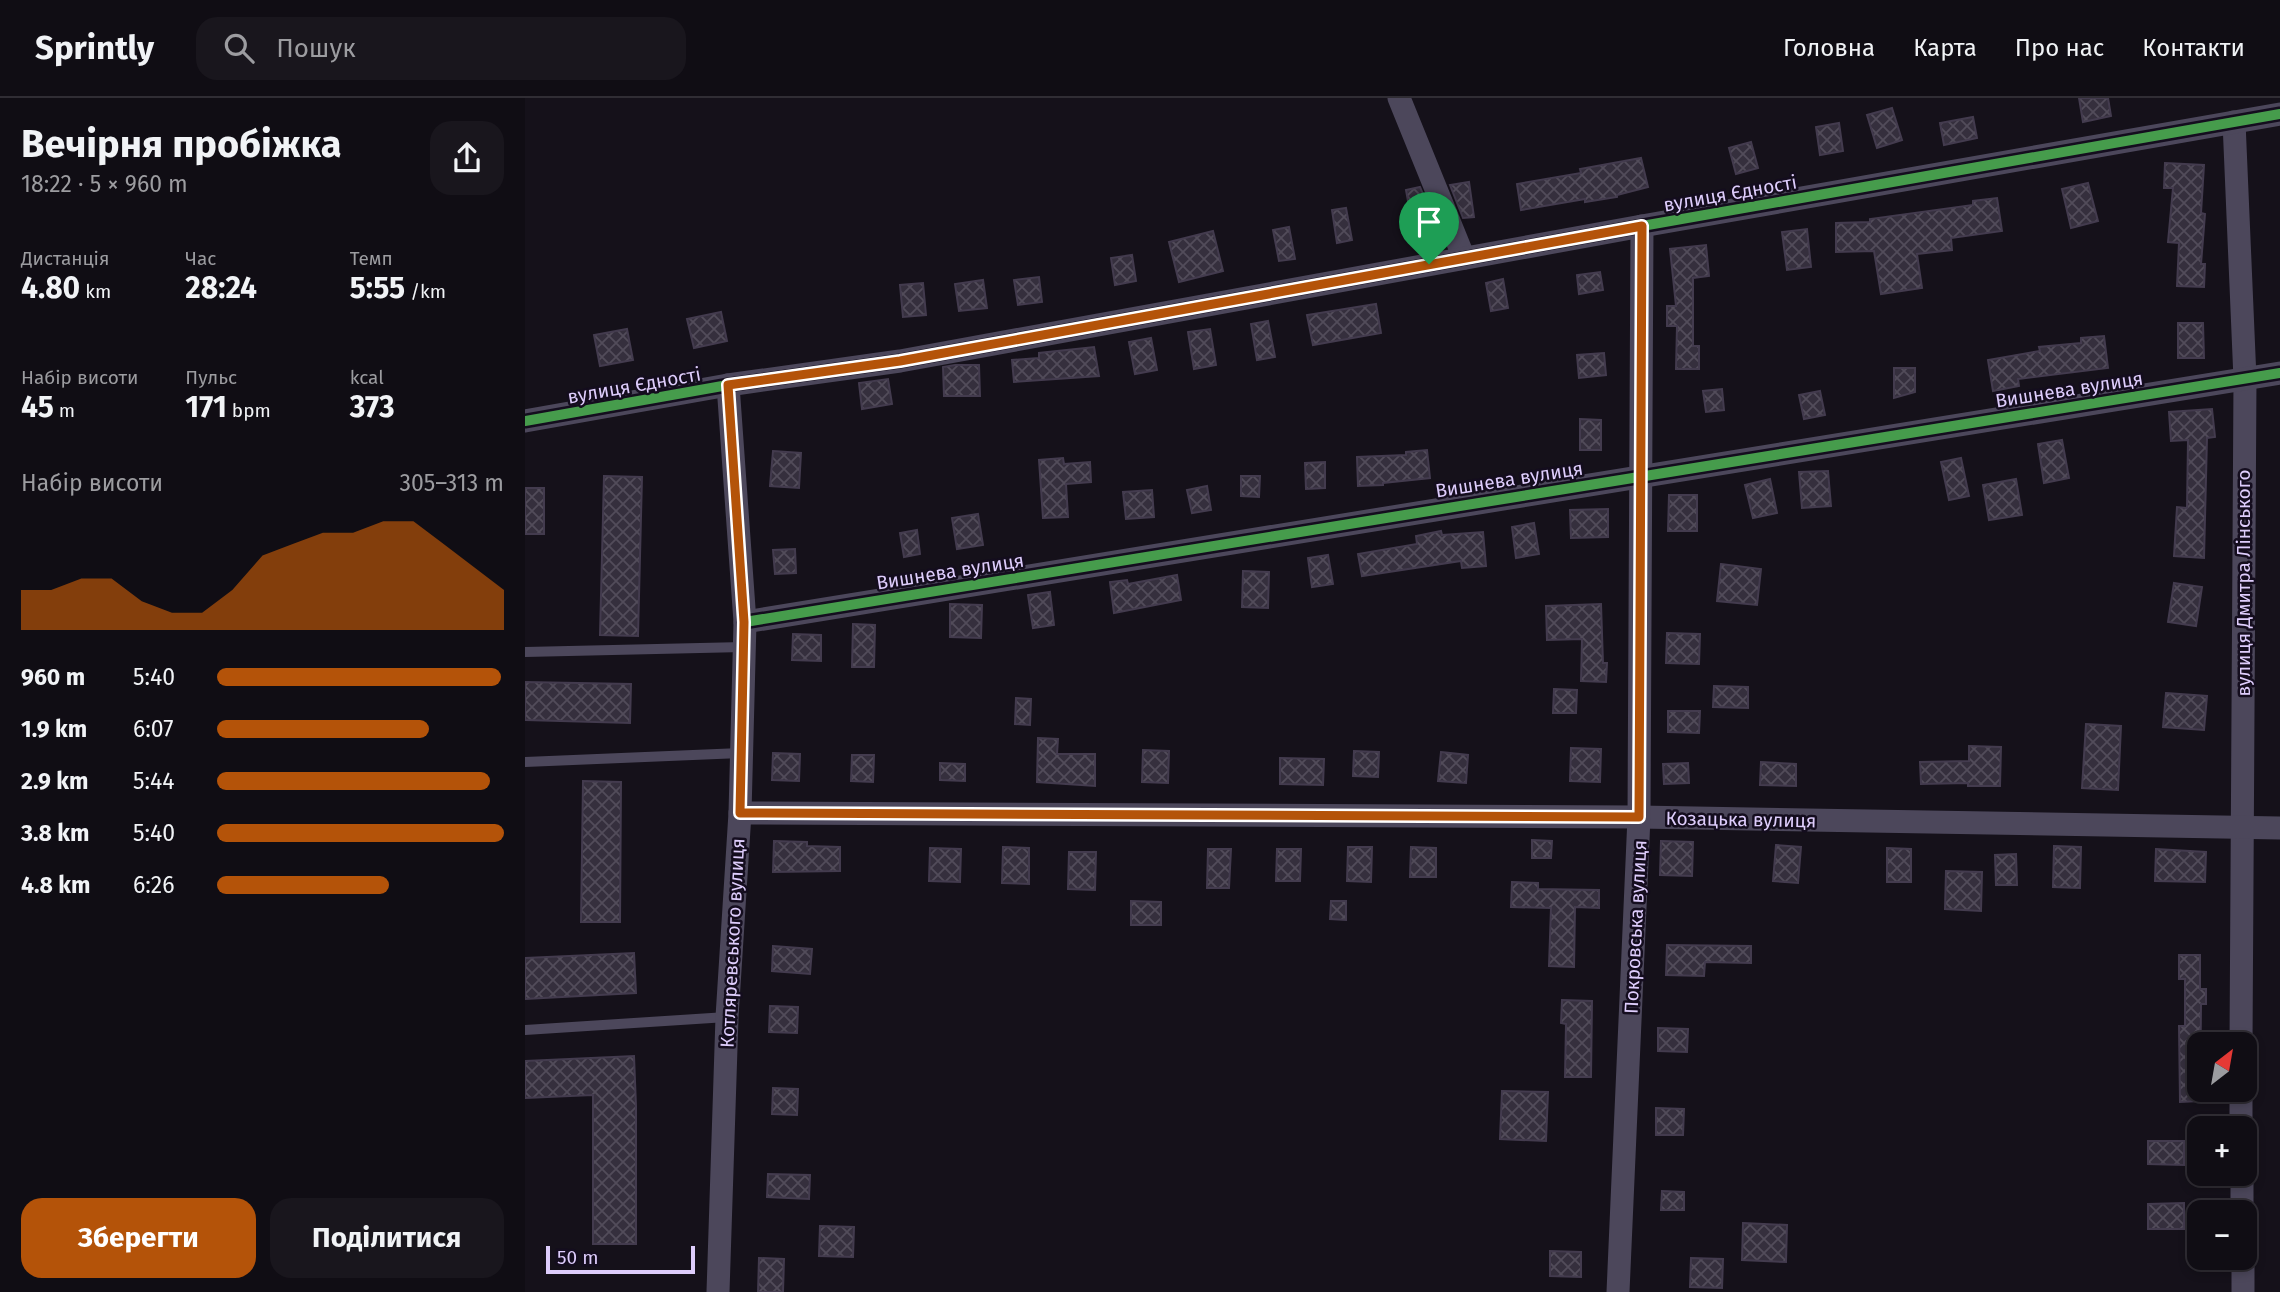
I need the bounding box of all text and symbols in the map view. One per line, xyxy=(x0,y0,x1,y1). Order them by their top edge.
search box xyxy=(196,17,686,80)
text: Sprintly xyxy=(35,28,154,68)
icon: search xyxy=(220,29,258,67)
text: Пошук xyxy=(276,33,356,64)
text: Головна xyxy=(1783,34,1875,62)
text: Карта xyxy=(1913,34,1977,62)
text: Про нас xyxy=(2015,34,2104,62)
text: Контакти xyxy=(2142,34,2245,62)
text: Вечірня пробіжка xyxy=(21,121,342,167)
button: share xyxy=(430,121,504,195)
text: 18:22 · 5 × 960 m xyxy=(21,170,188,198)
street label: вулиця Єдності xyxy=(1662,170,1799,217)
pin xyxy=(1399,192,1459,264)
icon: arrive xyxy=(1410,203,1448,241)
text: Дистанція xyxy=(21,247,109,270)
text: Час xyxy=(185,247,216,270)
text: Темп xyxy=(350,247,393,270)
text: 4.80 xyxy=(21,270,80,306)
text: 28:24 xyxy=(185,270,257,306)
text: 5:55 xyxy=(350,270,405,306)
text: km xyxy=(80,280,111,303)
text: /km xyxy=(405,280,446,303)
street label: вулиця Єдності xyxy=(566,362,703,409)
text: Набір висоти xyxy=(21,366,138,389)
text: Пульс xyxy=(185,366,237,389)
text: kcal xyxy=(350,366,384,389)
street label: Вишнева вулиця xyxy=(1994,366,2145,413)
text: 45 xyxy=(21,389,54,425)
text: 171 xyxy=(185,389,227,425)
text: 373 xyxy=(350,389,395,425)
text: m xyxy=(54,399,75,422)
text: bpm xyxy=(227,399,271,422)
street label: Вишнева вулиця xyxy=(1434,456,1585,503)
text: Набір висоти xyxy=(21,469,163,497)
text: 305–313 m xyxy=(399,469,504,497)
street label: вулиця Дмитра Лінського xyxy=(2232,469,2255,697)
street label: Вишнева вулиця xyxy=(875,548,1026,595)
text: 960 m xyxy=(21,663,85,691)
text: 5:40 xyxy=(133,663,175,691)
text: 1.9 km xyxy=(21,715,87,743)
text: 6:07 xyxy=(133,715,173,743)
text: 2.9 km xyxy=(21,767,88,795)
text: 5:44 xyxy=(133,767,174,795)
street label: Козацька вулиця xyxy=(1666,807,1816,832)
text: 3.8 km xyxy=(21,819,89,847)
text: 5:40 xyxy=(133,819,175,847)
street label: Котляревського вулиця xyxy=(716,838,749,1048)
street label: Покровська вулиця xyxy=(1619,839,1652,1015)
text: 4.8 km xyxy=(21,871,90,899)
text: 6:26 xyxy=(133,871,174,899)
north arrow xyxy=(2187,1032,2257,1102)
map controls xyxy=(2187,1032,2257,1270)
button: + xyxy=(2187,1116,2257,1186)
button: Зберегти xyxy=(21,1198,256,1278)
button: Поділитися xyxy=(270,1198,504,1278)
button: − xyxy=(2187,1200,2257,1270)
scale bar xyxy=(546,1243,695,1275)
text: 50 m xyxy=(557,1246,598,1269)

